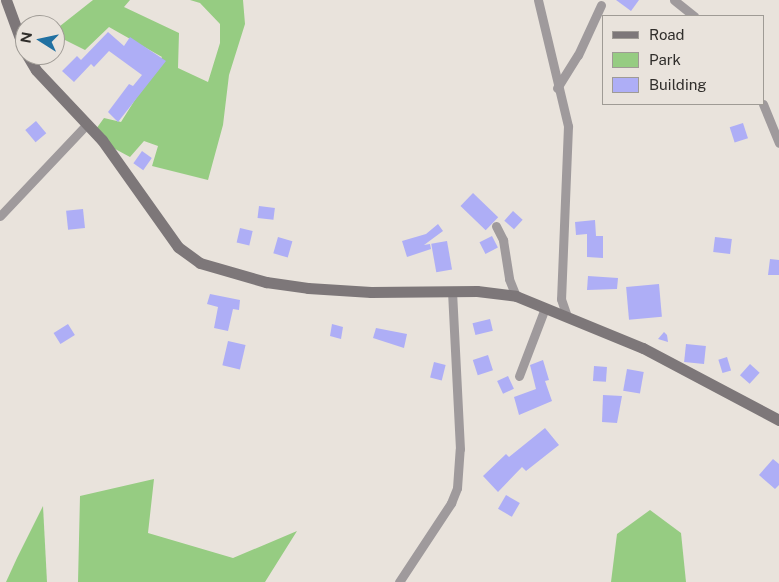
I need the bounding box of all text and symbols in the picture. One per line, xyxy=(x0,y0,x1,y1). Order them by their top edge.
north arrow xyxy=(15,15,65,65)
legend xyxy=(602,15,764,105)
text: Road xyxy=(649,26,685,43)
text: N xyxy=(17,31,35,44)
text: Park xyxy=(649,51,681,68)
text: Building xyxy=(649,76,707,93)

